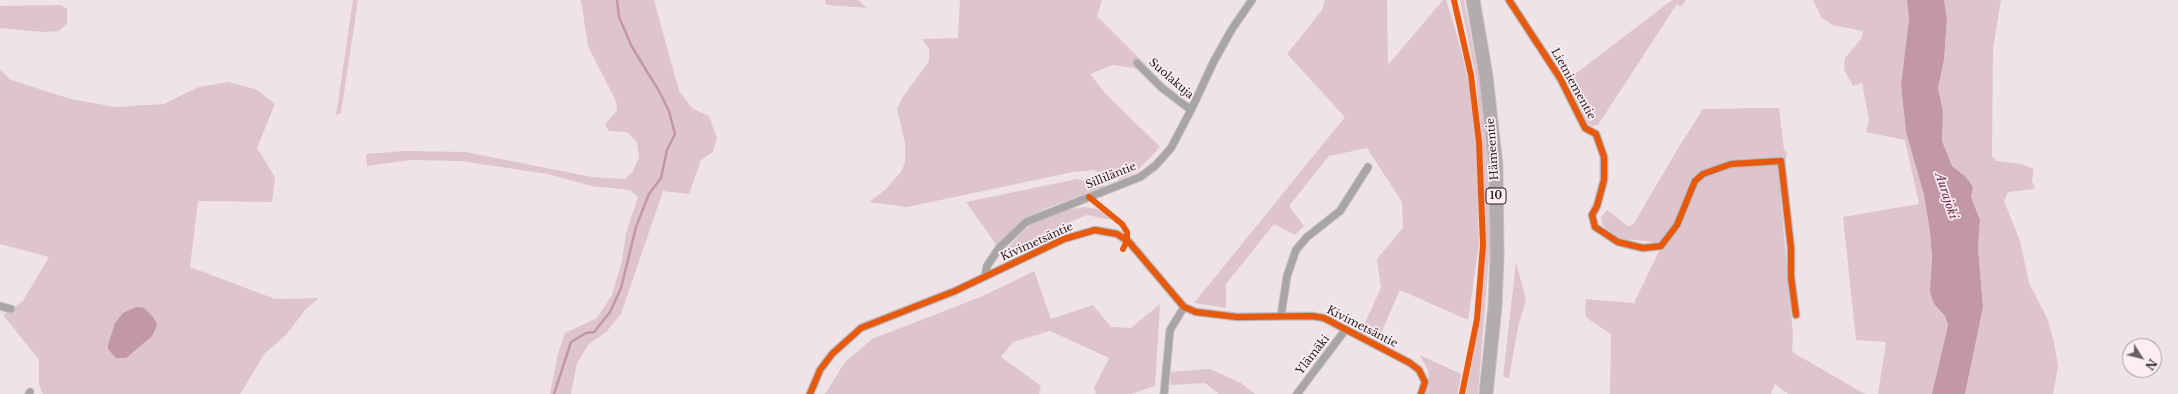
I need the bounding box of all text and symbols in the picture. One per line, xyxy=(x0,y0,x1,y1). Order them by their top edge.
street label: Lietniementie xyxy=(1548,46,1598,122)
street label: Suolakuja xyxy=(1146,56,1196,102)
street label: Hämeentie xyxy=(1484,117,1502,181)
street label: Silliläntie xyxy=(1084,160,1138,192)
water label: Aurajoki xyxy=(1932,171,1960,221)
road number: 10 xyxy=(1486,188,1506,204)
street label: Kivimetsäntie xyxy=(999,220,1075,264)
street label: Kivimetsäntie xyxy=(1324,303,1400,351)
street label: Ylämäki xyxy=(1294,333,1332,377)
north arrow xyxy=(2122,338,2162,378)
text: N xyxy=(2142,356,2160,373)

